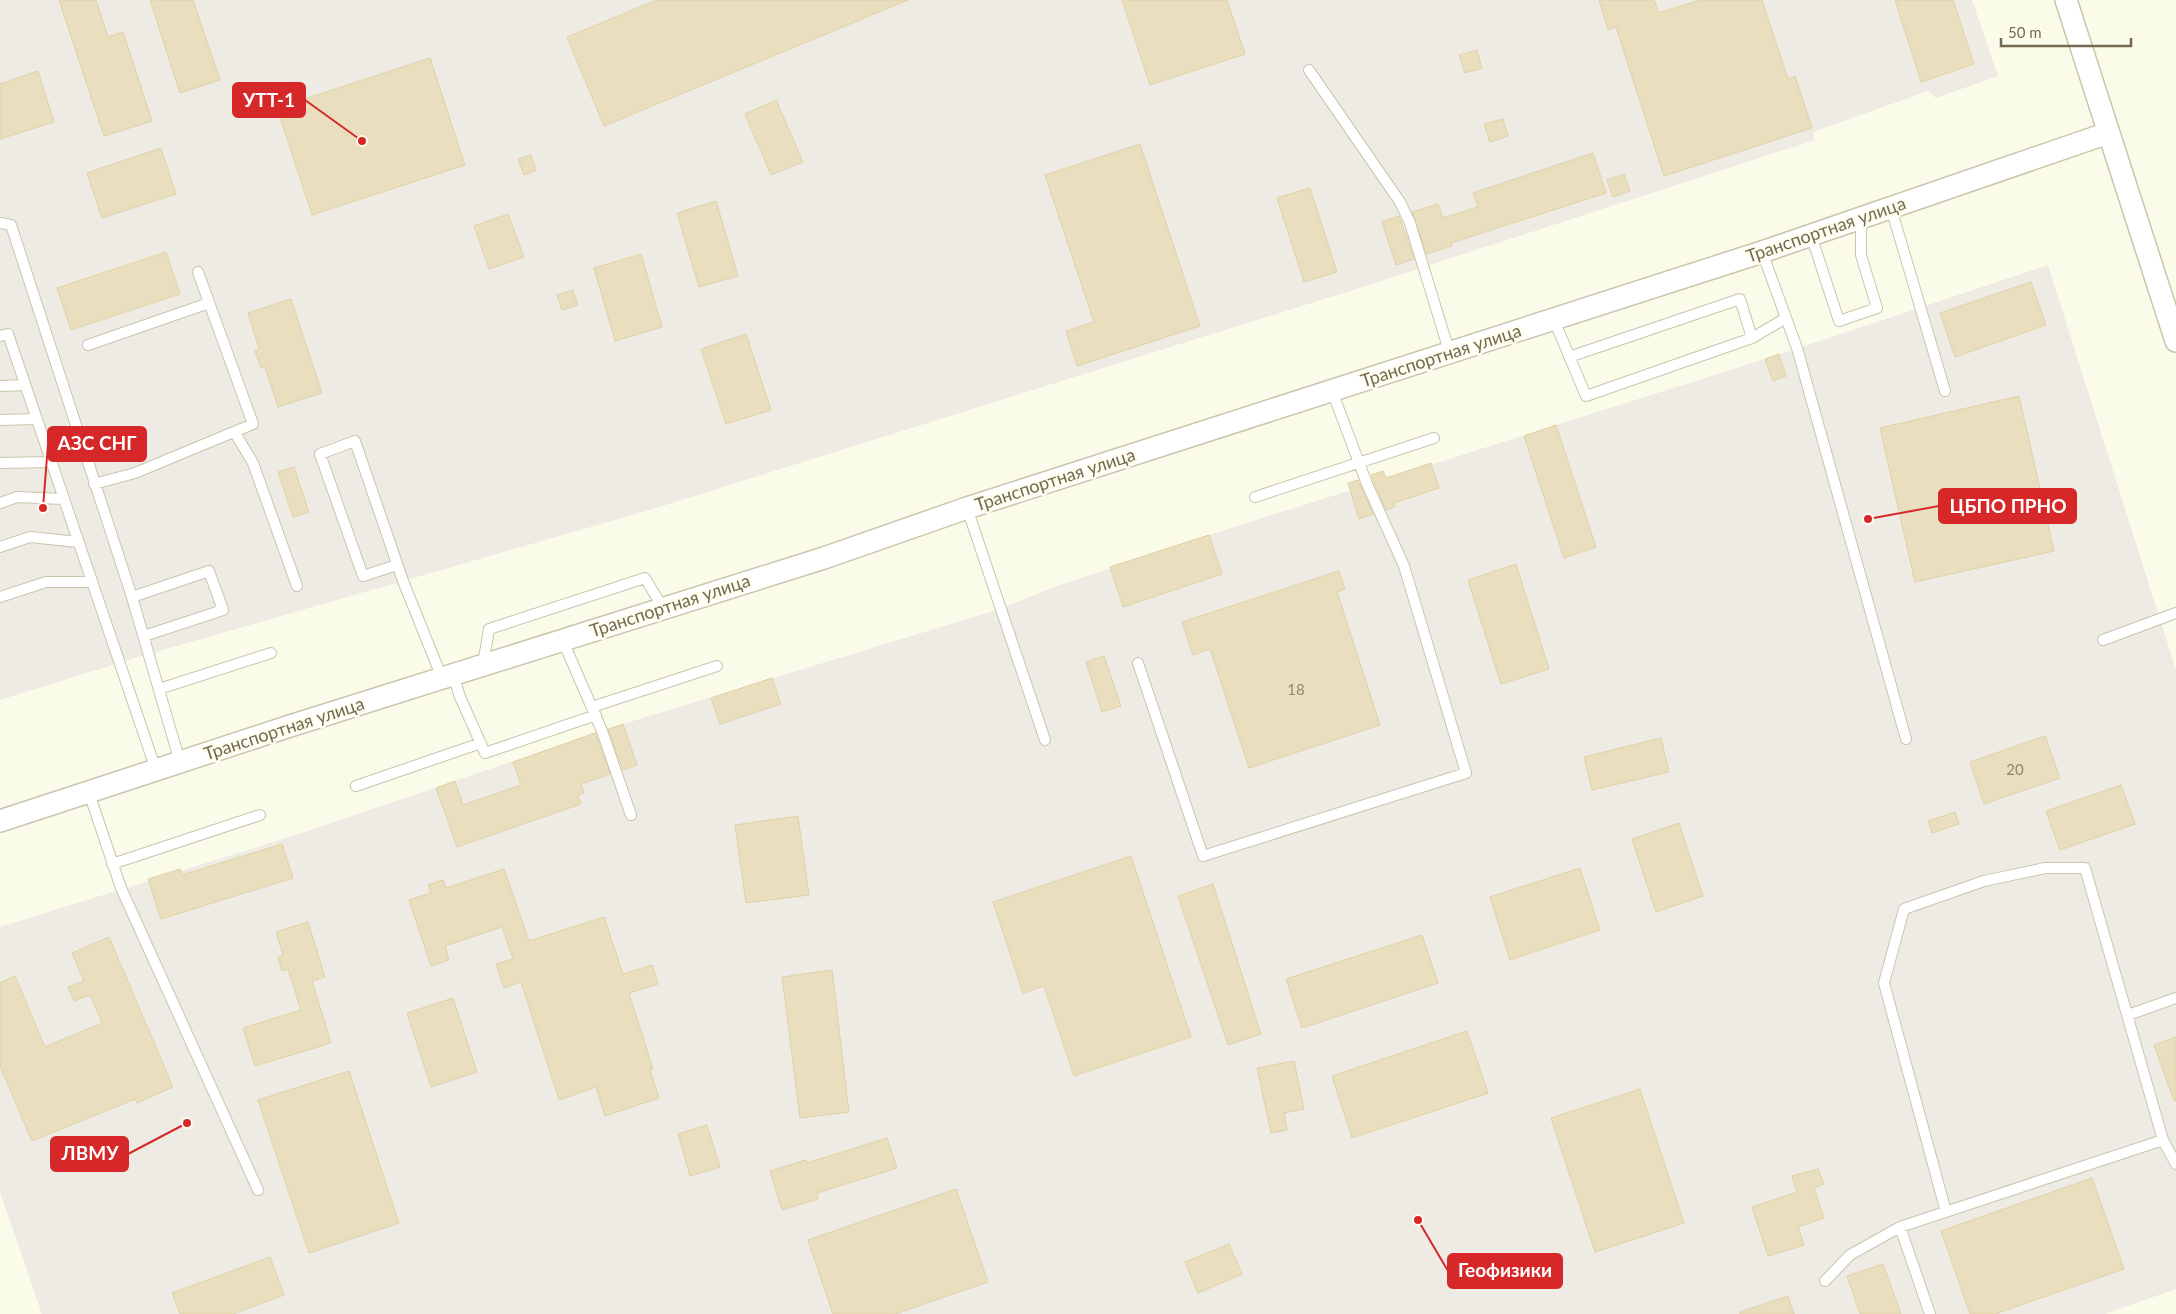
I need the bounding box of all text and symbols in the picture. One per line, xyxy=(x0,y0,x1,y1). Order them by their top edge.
scale bar xyxy=(2001,15,2131,47)
text: 50 m xyxy=(2008,23,2042,41)
callout: УТТ-1 xyxy=(233,83,305,117)
text: УТТ-1 xyxy=(242,88,295,111)
street label: Транспортная улица xyxy=(1743,191,1908,267)
street label: Транспортная улица xyxy=(1358,319,1524,391)
callout: АЗС СНГ xyxy=(48,427,146,461)
text: АЗС СНГ xyxy=(57,431,136,454)
street label: Транспортная улица xyxy=(972,443,1138,515)
callout: ЦБПО ПРНО xyxy=(1939,489,2076,523)
text: ЦБПО ПРНО xyxy=(1949,494,2067,517)
street label: Транспортная улица xyxy=(587,569,753,641)
house number: 18 xyxy=(1287,680,1305,698)
street label: Транспортная улица xyxy=(201,692,367,764)
house number: 20 xyxy=(2006,760,2024,778)
callout: ЛВМУ xyxy=(51,1137,128,1171)
text: ЛВМУ xyxy=(61,1141,119,1164)
callout: Геофизики xyxy=(1448,1254,1562,1288)
text: Геофизики xyxy=(1458,1258,1552,1281)

